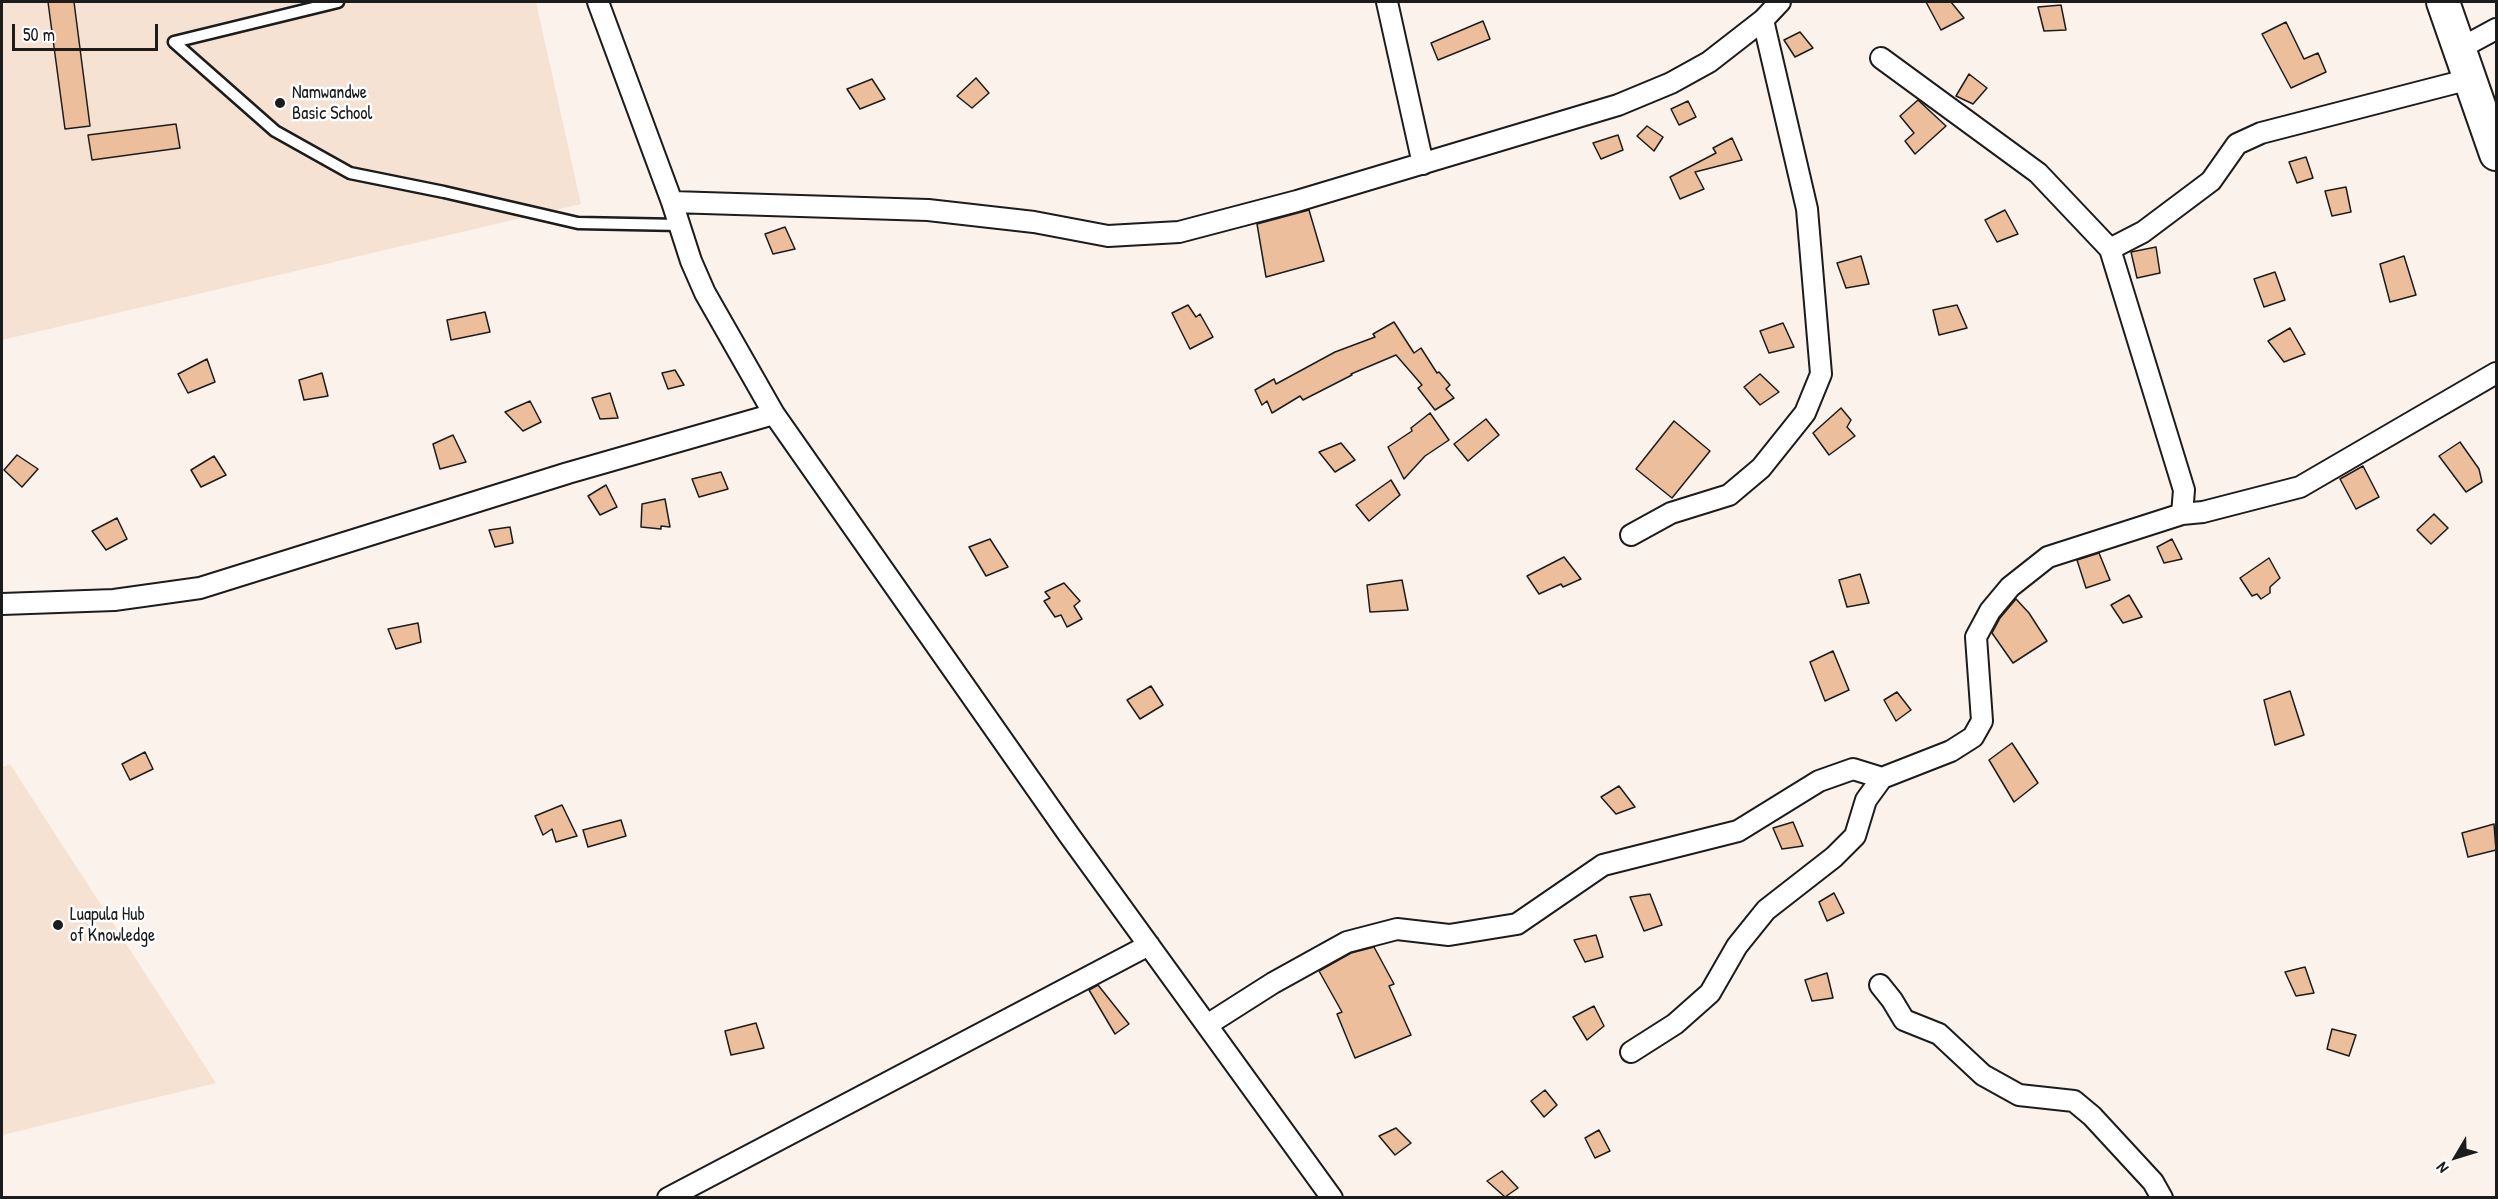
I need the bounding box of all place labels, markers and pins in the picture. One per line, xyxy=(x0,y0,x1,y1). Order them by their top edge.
place label: Namwandwe Basic School xyxy=(292,82,372,124)
marker: Namwandwe Basic School xyxy=(273,96,287,110)
place label: Luapula Hub of Knowledge xyxy=(70,904,155,946)
marker: Luapula Hub of Knowledge xyxy=(51,918,65,932)

